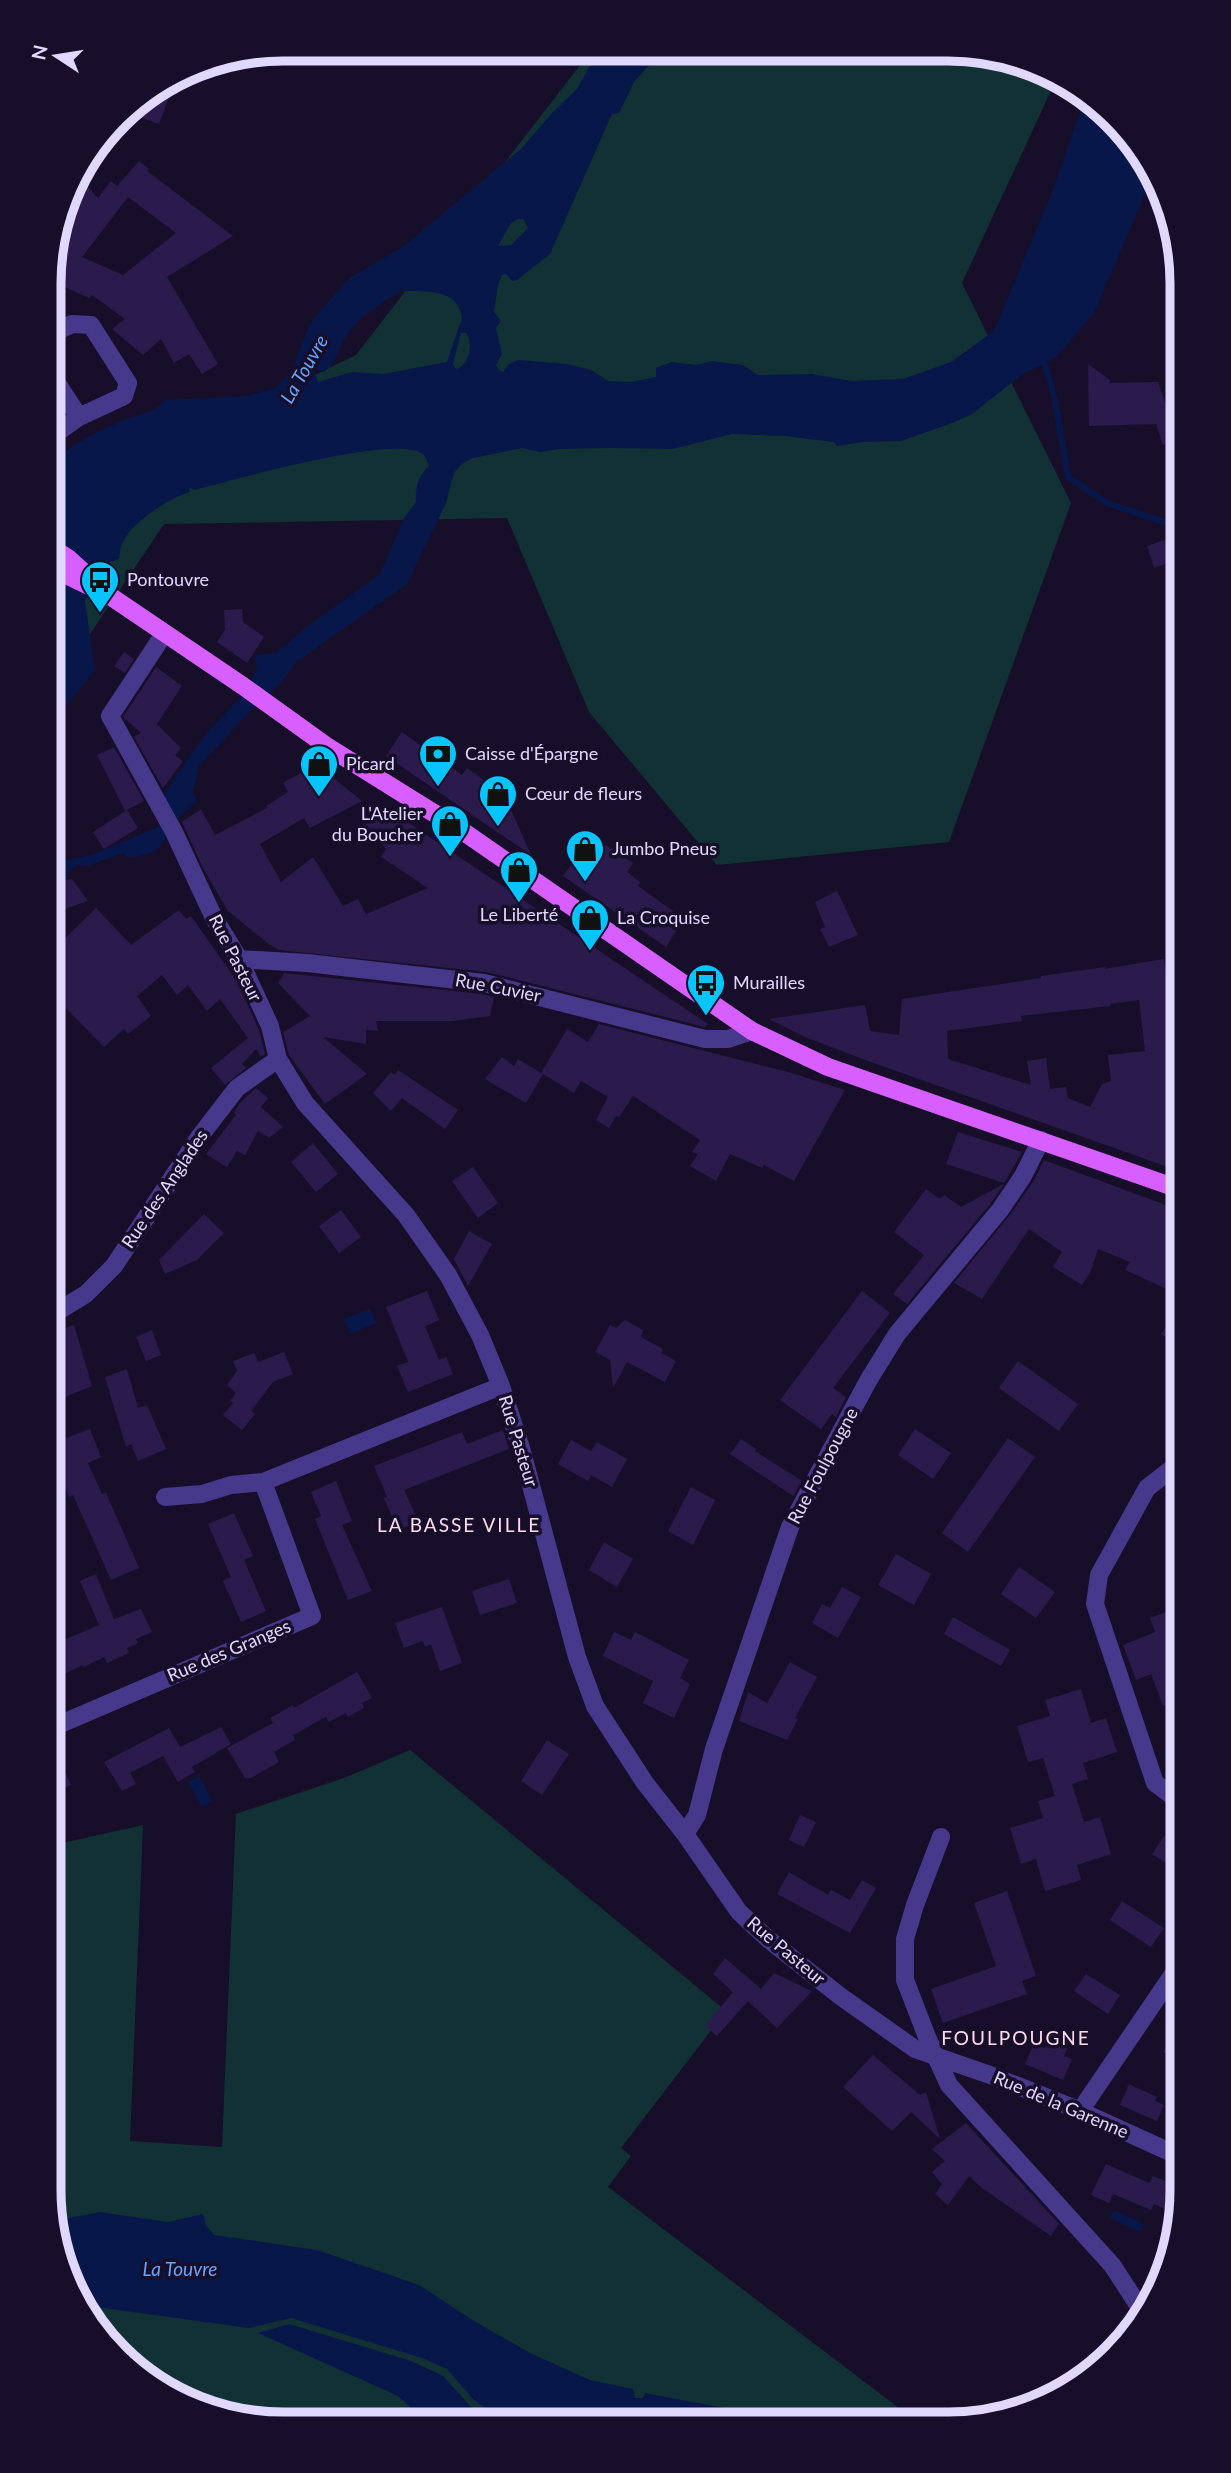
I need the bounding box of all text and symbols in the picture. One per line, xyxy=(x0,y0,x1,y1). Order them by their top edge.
north arrow xyxy=(21,21,91,91)
text: N xyxy=(26,43,52,62)
water label: La Touvre xyxy=(275,331,332,407)
bus stop icon: Pontouvre xyxy=(79,559,121,614)
place label: Pontouvre xyxy=(127,568,209,590)
bank icon: Caisse d'Épargne xyxy=(417,733,459,788)
place label: Caisse d'Épargne xyxy=(465,742,598,764)
shop icon: Picard xyxy=(298,743,340,798)
place label: Picard xyxy=(346,752,395,774)
shop icon: Cœur de fleurs xyxy=(477,773,519,828)
place label: Cœur de fleurs xyxy=(525,782,642,804)
place label: L'Atelier du Boucher xyxy=(332,802,423,845)
shop icon: L'Atelier du Boucher xyxy=(429,803,471,858)
shop icon: Jumbo Pneus xyxy=(564,828,606,883)
place label: Jumbo Pneus xyxy=(612,837,717,859)
shop icon: Le Liberté xyxy=(498,849,540,904)
shop icon: La Croquise xyxy=(569,897,611,952)
place label: Le Liberté xyxy=(480,903,558,925)
place label: La Croquise xyxy=(617,906,710,928)
street label: Rue Pasteur xyxy=(205,910,267,1005)
bus stop icon: Murailles xyxy=(685,962,727,1017)
street label: Rue Cuvier xyxy=(454,968,543,1006)
place label: Murailles xyxy=(733,971,805,993)
street label: Rue des Anglades xyxy=(116,1125,212,1252)
street label: Rue Pasteur xyxy=(495,1392,543,1490)
street label: Rue Foulpougne xyxy=(782,1404,862,1527)
district label: LA BASSE VILLE xyxy=(377,1513,541,1536)
street label: Rue des Granges xyxy=(164,1614,294,1686)
street label: Rue Pasteur xyxy=(743,1911,830,1989)
district label: FOULPOUGNE xyxy=(941,2026,1091,2049)
street label: Rue de la Garenne xyxy=(991,2066,1132,2142)
water label: La Touvre xyxy=(143,2257,217,2280)

